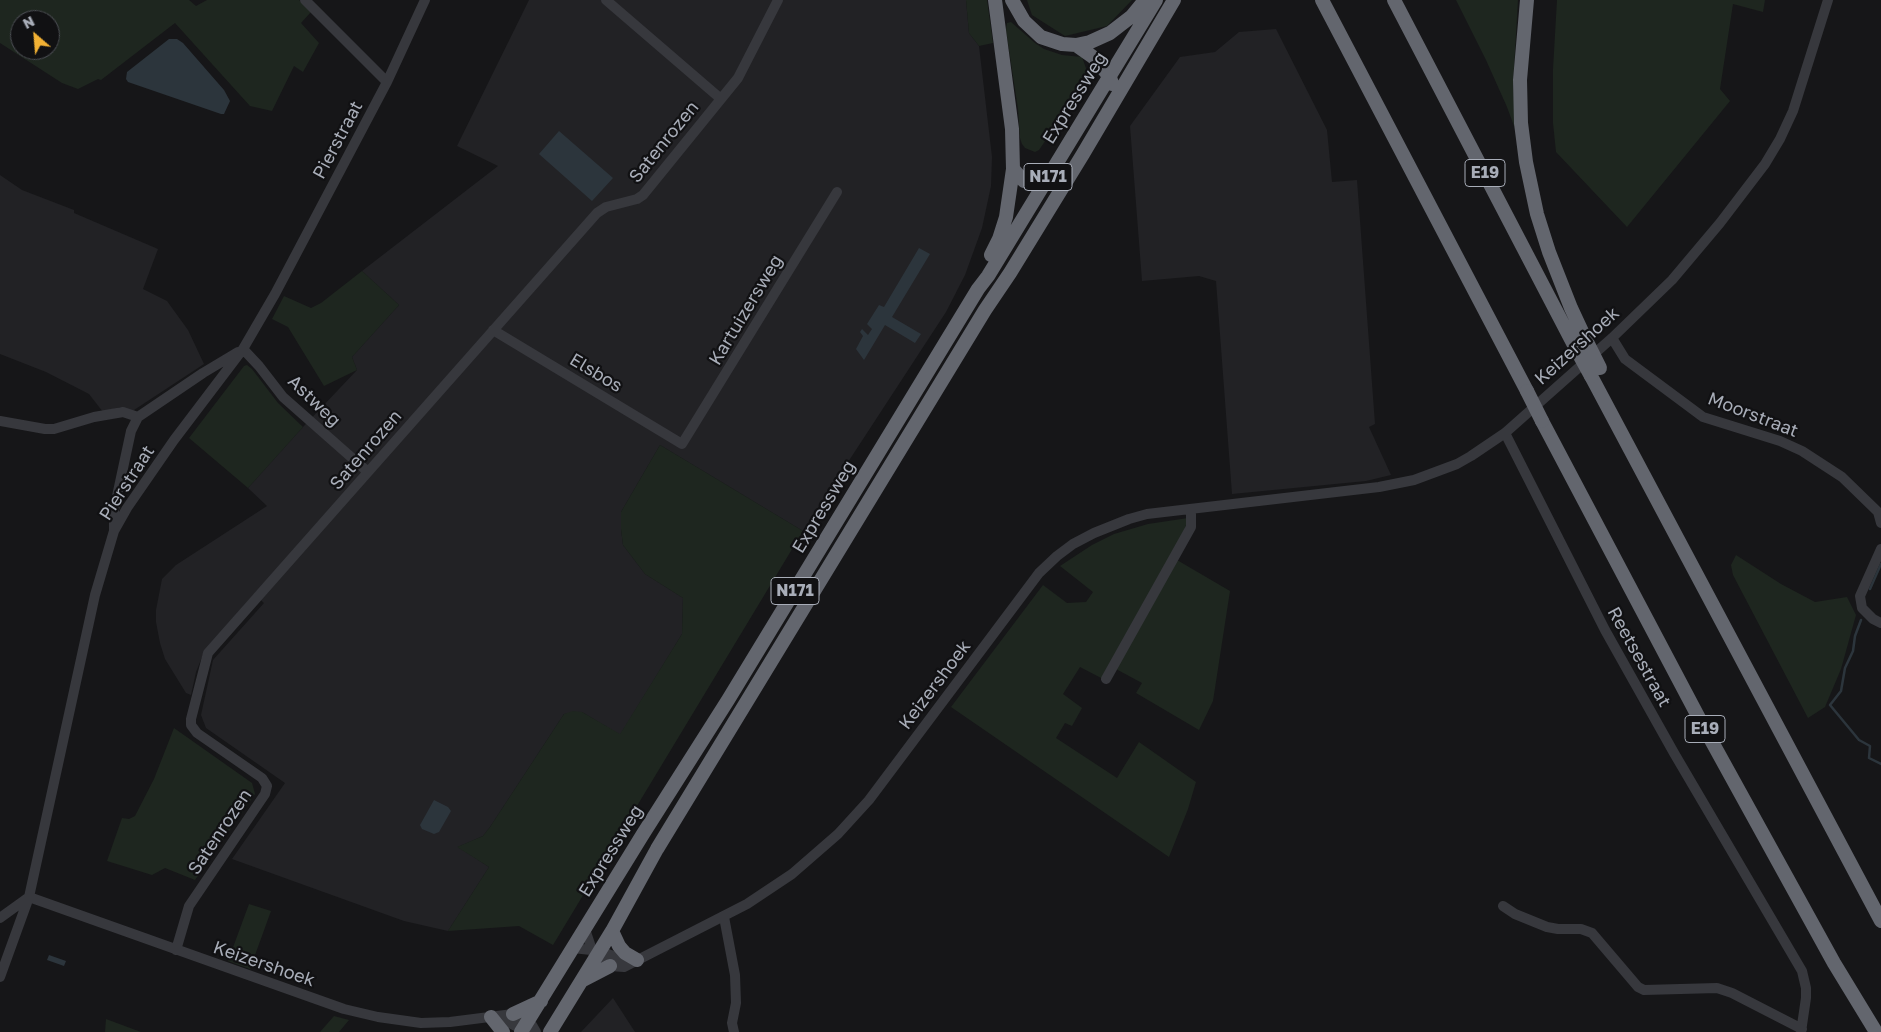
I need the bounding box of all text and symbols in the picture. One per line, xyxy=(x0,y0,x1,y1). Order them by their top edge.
north arrow xyxy=(10,10,60,60)
text: N xyxy=(20,12,37,32)
street label: Expressweg xyxy=(1038,48,1112,148)
street label: Pierstraat xyxy=(309,97,367,183)
street label: Satenrozen xyxy=(625,97,703,187)
road number: E19 xyxy=(1465,160,1505,187)
road number: N171 xyxy=(1024,163,1072,190)
street label: Kartuizersweg xyxy=(705,251,787,369)
street label: Keizershoek xyxy=(1530,303,1624,389)
street label: Elsbos xyxy=(566,349,626,397)
street label: Astweg xyxy=(283,371,345,431)
street label: Moorstraat xyxy=(1705,388,1801,442)
street label: Satenrozen xyxy=(326,406,406,494)
street label: Pierstraat xyxy=(95,441,159,525)
street label: Expressweg xyxy=(788,457,860,557)
road number: N171 xyxy=(771,578,819,604)
street label: Reetsestraat xyxy=(1603,603,1675,711)
street label: Keizershoek xyxy=(894,636,976,734)
road number: E19 xyxy=(1685,716,1725,742)
street label: Satenrozen xyxy=(183,785,257,879)
street label: Expressweg xyxy=(574,801,648,901)
street label: Keizershoek xyxy=(210,937,318,991)

